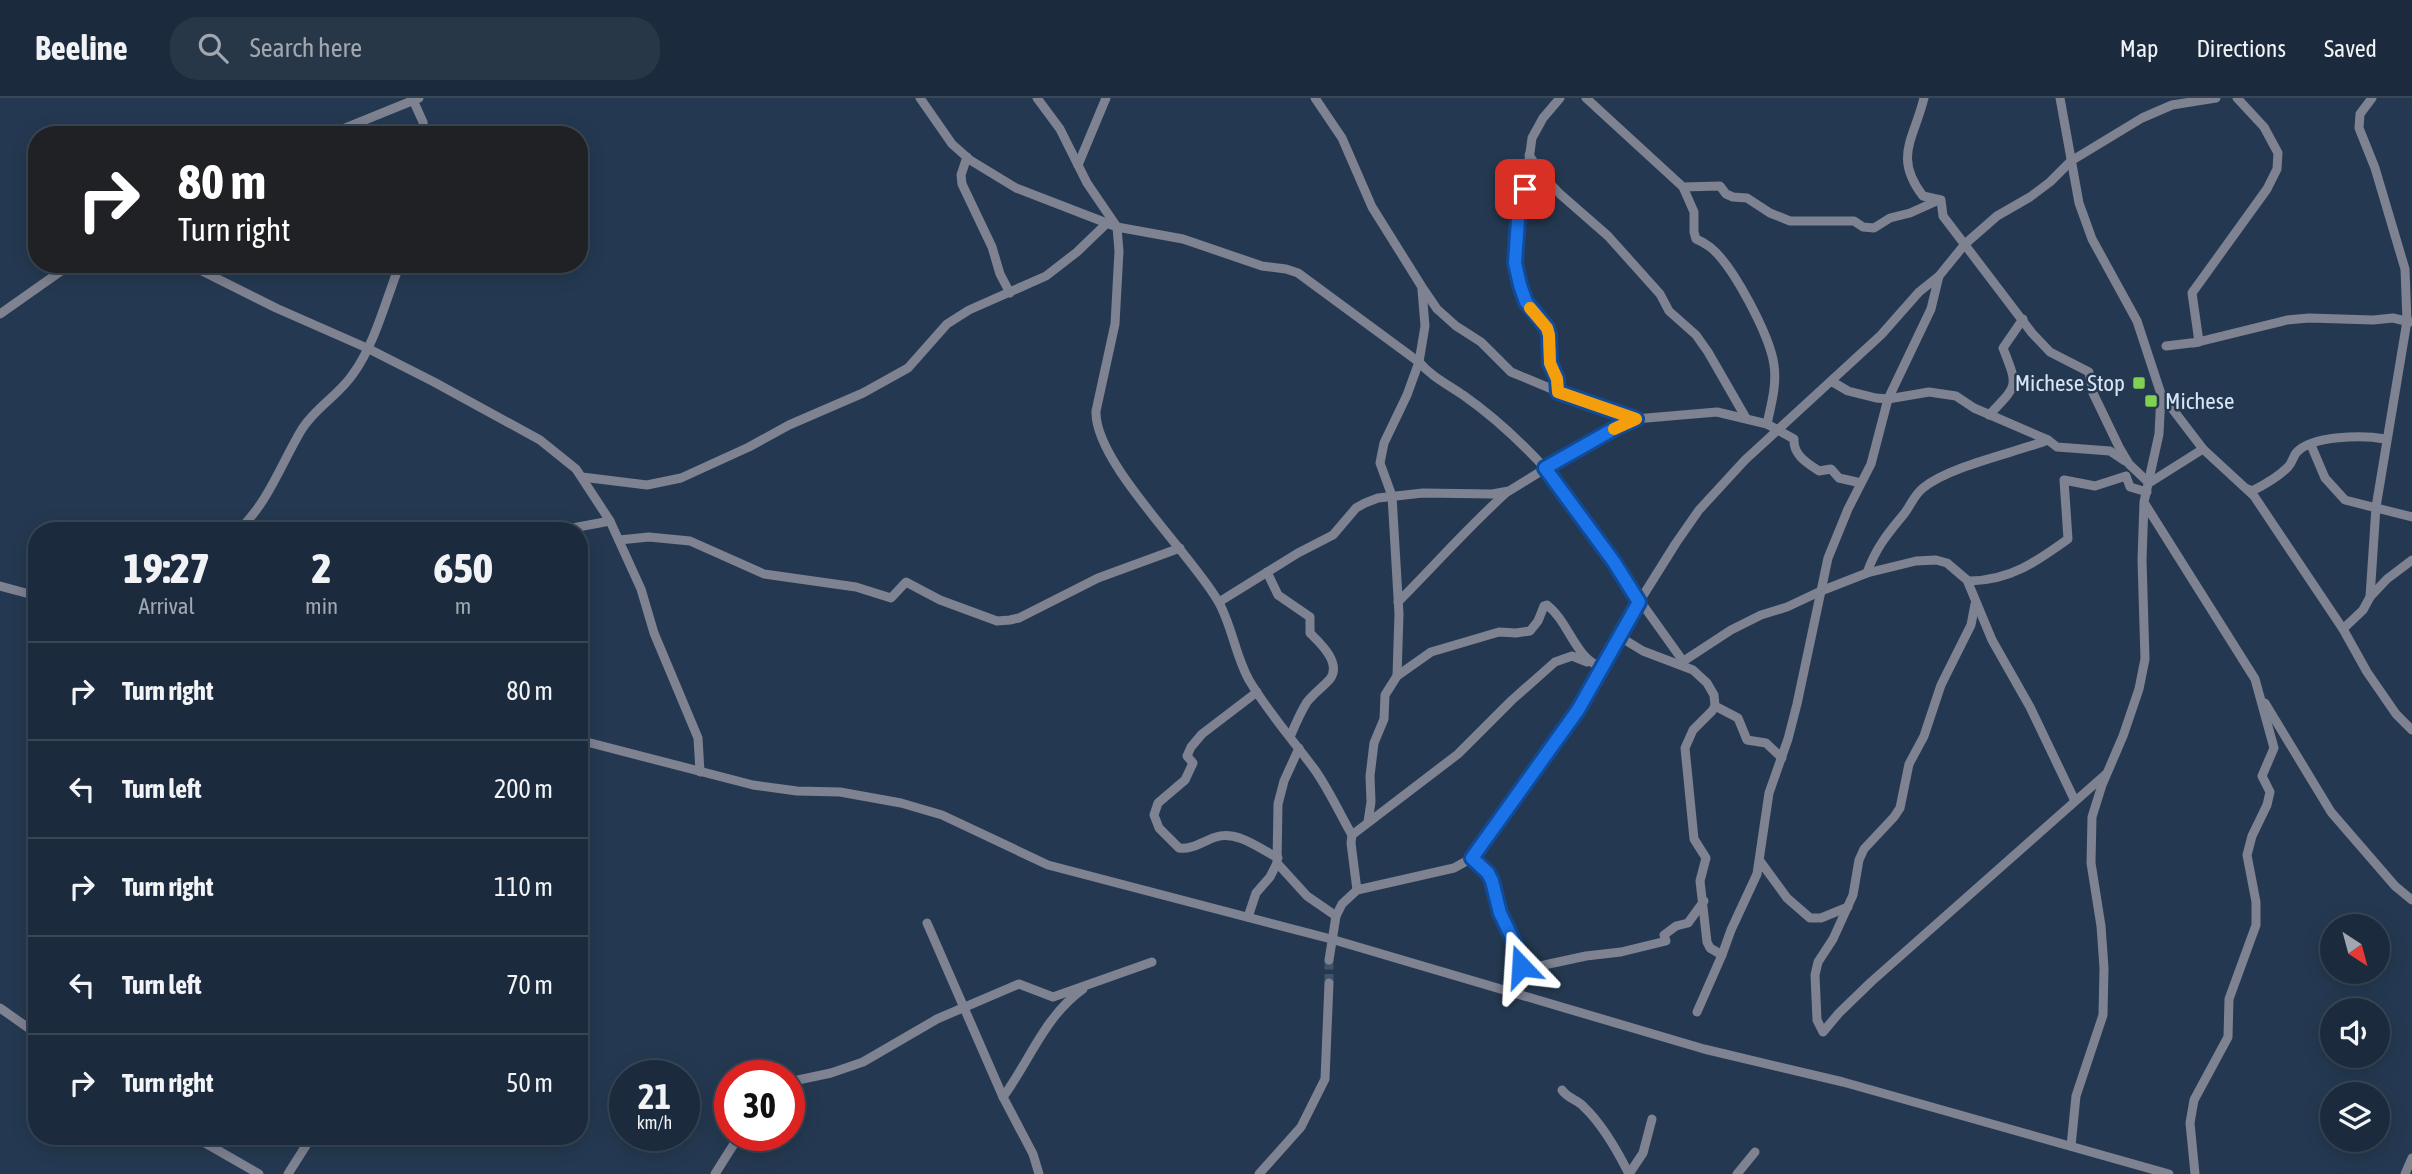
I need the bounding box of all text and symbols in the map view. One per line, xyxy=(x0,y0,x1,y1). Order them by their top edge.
search box xyxy=(170,17,660,80)
text: Beeline xyxy=(35,29,128,67)
icon: search xyxy=(194,29,232,67)
text: Search here xyxy=(250,33,362,63)
text: Map xyxy=(2120,35,2158,62)
text: Directions xyxy=(2196,35,2286,62)
text: Saved xyxy=(2324,35,2377,62)
text: 80 m xyxy=(178,153,266,209)
icon: right xyxy=(63,154,154,245)
pin xyxy=(1495,159,1555,219)
icon: arrive xyxy=(1506,170,1544,208)
text: Turn right xyxy=(178,211,291,248)
place label: Michese Stop xyxy=(2015,370,2125,396)
marker: Michese Stop xyxy=(2131,375,2147,391)
place label: Michese xyxy=(2165,388,2234,414)
marker: Michese xyxy=(2143,393,2159,409)
text: 19:27 xyxy=(123,544,210,592)
text: 2 xyxy=(312,544,331,592)
text: 650 xyxy=(433,544,493,592)
text: Arrival xyxy=(138,593,195,619)
text: min xyxy=(305,593,338,619)
text: m xyxy=(455,593,471,619)
icon: right xyxy=(63,672,101,710)
text: Turn right xyxy=(122,676,213,706)
text: 80 m xyxy=(506,676,553,706)
icon: left xyxy=(63,770,101,808)
text: Turn left xyxy=(122,774,202,804)
text: 200 m xyxy=(494,774,553,804)
icon: right xyxy=(63,868,101,906)
text: Turn right xyxy=(122,872,213,902)
text: 110 m xyxy=(494,872,553,902)
north arrow xyxy=(2320,914,2390,984)
map controls xyxy=(2320,914,2390,1152)
position arrow xyxy=(1484,929,1558,1003)
icon: left xyxy=(63,966,101,1004)
text: Turn left xyxy=(122,970,202,1000)
text: 70 m xyxy=(506,970,553,1000)
button: sound xyxy=(2320,998,2390,1068)
speed limit sign: 30 xyxy=(714,1060,805,1151)
icon: right xyxy=(63,1064,101,1102)
text: Turn right xyxy=(122,1068,213,1098)
text: 50 m xyxy=(506,1068,553,1098)
text: 21 xyxy=(638,1076,671,1116)
button: layers xyxy=(2320,1082,2390,1152)
text: km/h xyxy=(637,1112,672,1133)

